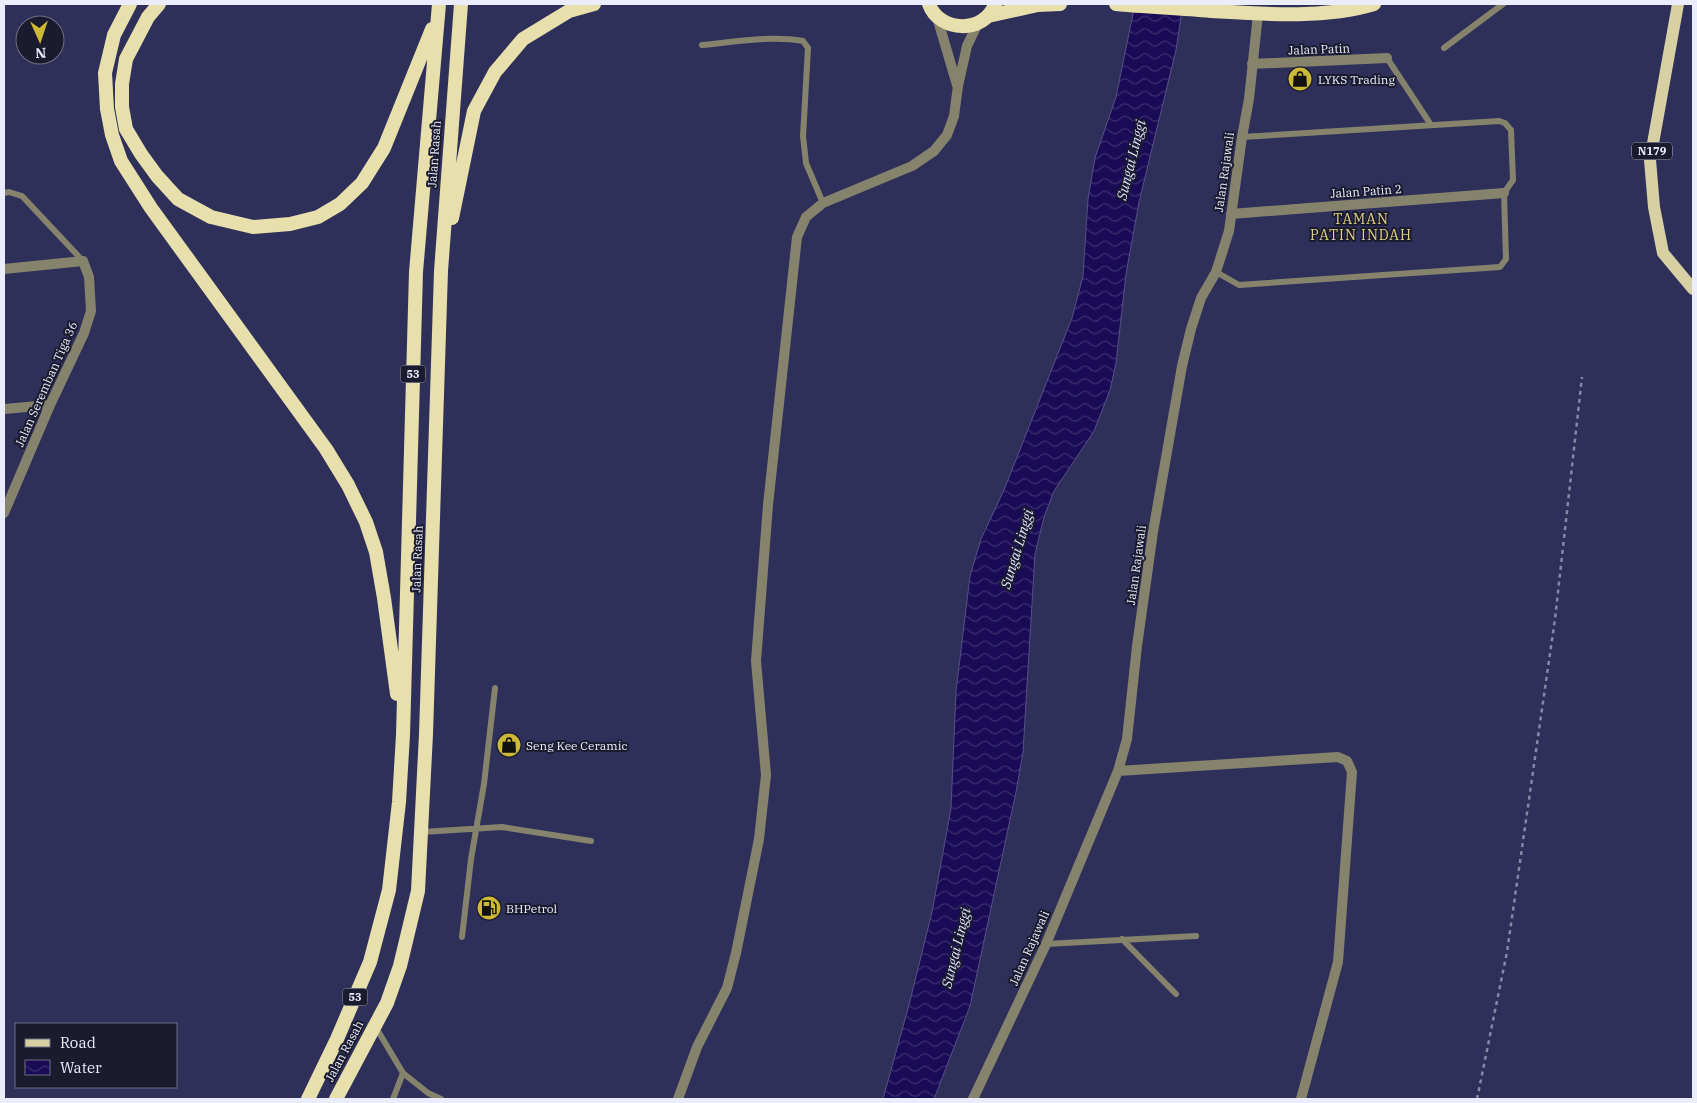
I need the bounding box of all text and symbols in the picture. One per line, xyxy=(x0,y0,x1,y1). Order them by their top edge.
north arrow xyxy=(15,15,65,65)
street label: Jalan Patin xyxy=(1288,40,1351,58)
text: N xyxy=(35,44,47,62)
shop icon: LYKS Trading xyxy=(1287,66,1313,92)
place label: LYKS Trading xyxy=(1318,72,1395,87)
water label: Sungai Linggi xyxy=(1112,117,1150,203)
street label: Jalan Rasah xyxy=(424,120,444,188)
street label: Jalan Rajawali xyxy=(1211,131,1237,213)
road number: N179 xyxy=(1632,142,1672,160)
street label: Jalan Patin 2 xyxy=(1330,181,1402,201)
district label: TAMAN PATIN INDAH xyxy=(1310,210,1412,244)
street label: Jalan Seremban Tiga 36 xyxy=(12,319,80,449)
road number: 53 xyxy=(400,366,426,382)
water label: Sungai Linggi xyxy=(996,506,1038,592)
street label: Jalan Rajawali xyxy=(1123,524,1149,606)
street label: Jalan Rasah xyxy=(408,525,426,593)
shop icon: Seng Kee Ceramic xyxy=(496,732,522,758)
place label: Seng Kee Ceramic xyxy=(526,738,628,753)
fuel station icon: BHPetrol xyxy=(476,895,502,921)
place label: BHPetrol xyxy=(506,901,557,916)
water label: Sungai Linggi xyxy=(937,905,975,991)
street label: Jalan Rajawali xyxy=(1006,908,1052,988)
road number: 53 xyxy=(342,989,368,1006)
street label: Jalan Rasah xyxy=(322,1017,367,1084)
legend xyxy=(15,1023,178,1088)
text: Road xyxy=(60,1033,96,1052)
text: Water xyxy=(60,1058,102,1077)

